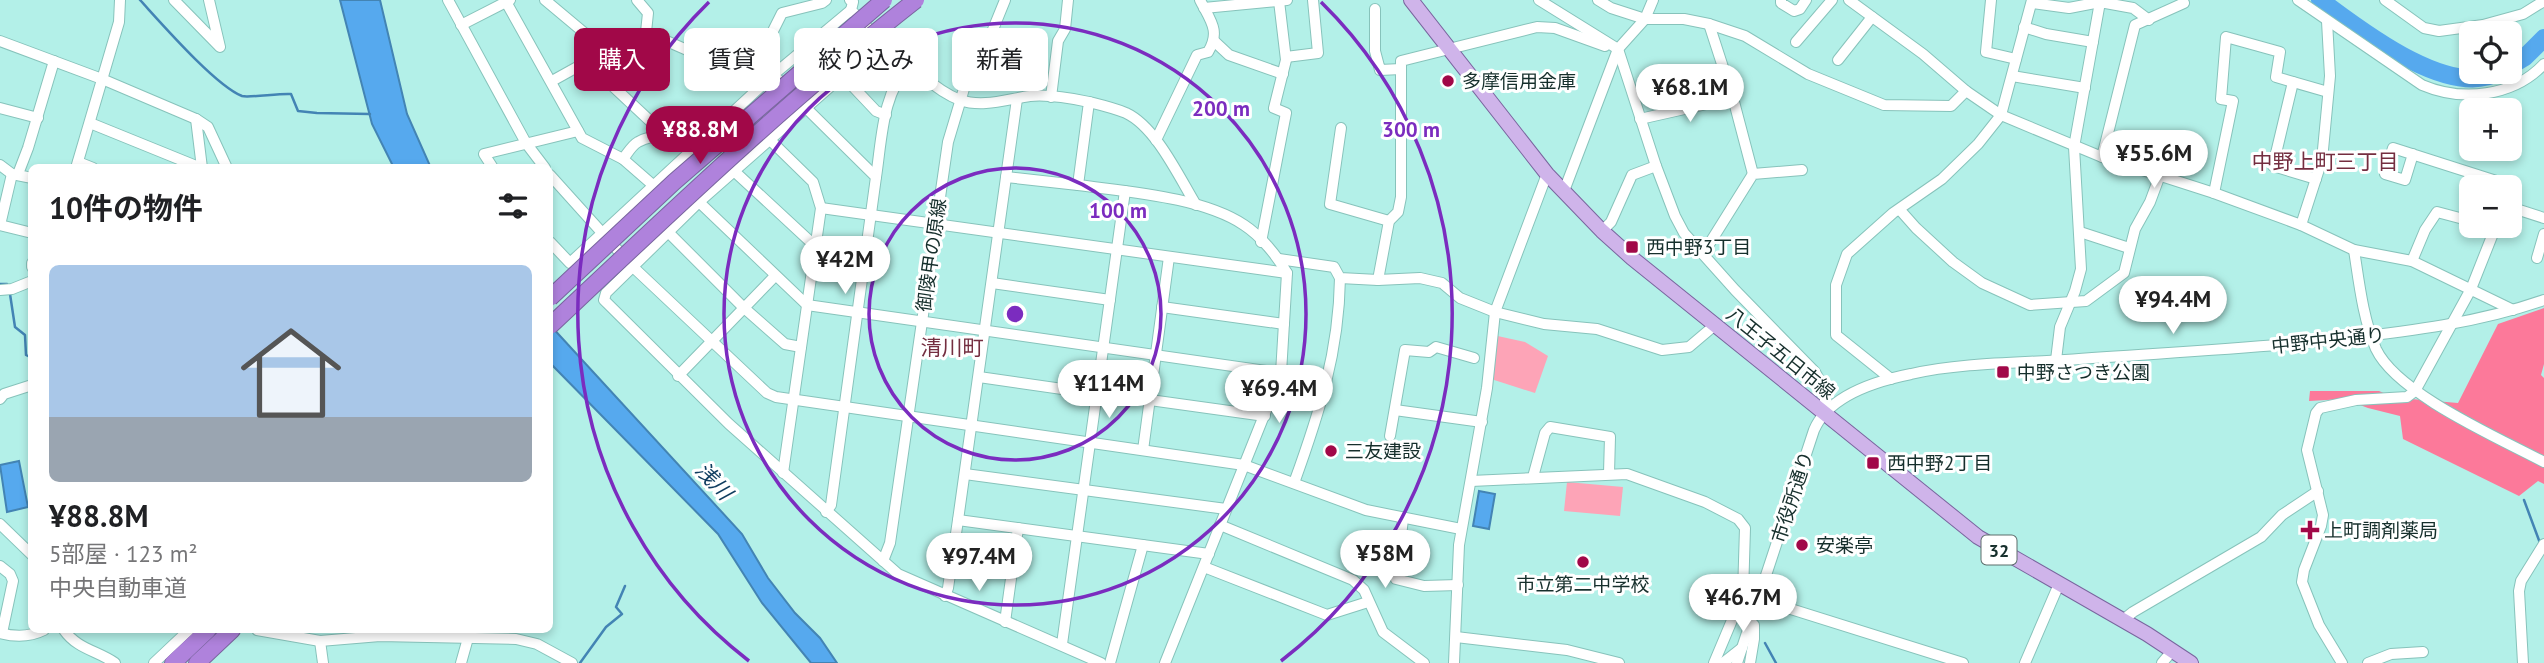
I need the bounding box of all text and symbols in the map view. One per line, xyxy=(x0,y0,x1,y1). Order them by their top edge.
map controls xyxy=(2459,21,2522,238)
button: locate xyxy=(2459,21,2522,84)
chip: 購入 xyxy=(574,28,670,91)
chip: 賃貸 xyxy=(684,28,780,91)
chip: 絞り込み xyxy=(794,28,938,91)
chip: 新着 xyxy=(952,28,1048,91)
pin: ¥68.1M xyxy=(1633,64,1747,124)
place label: 多摩信用金庫 xyxy=(1462,69,1576,93)
text: ¥68.1M xyxy=(1652,72,1728,101)
marker: 多摩信用金庫 xyxy=(1440,73,1456,89)
text: 200 m xyxy=(1192,95,1250,122)
button: + xyxy=(2459,98,2522,161)
pin: ¥88.8M xyxy=(643,106,757,166)
text: ¥88.8M xyxy=(662,114,738,143)
text: 300 m xyxy=(1382,116,1440,143)
pin: ¥55.6M xyxy=(2097,130,2211,190)
text: ¥55.6M xyxy=(2116,138,2192,167)
district label: 中野上町三丁目 xyxy=(2252,148,2399,175)
button: − xyxy=(2459,175,2522,238)
icon: filters xyxy=(494,187,532,225)
text: 10件の物件 xyxy=(49,188,203,227)
street label: 御陵甲の原線 xyxy=(911,197,951,313)
text: 100 m xyxy=(1089,197,1147,224)
place label: 西中野3丁目 xyxy=(1646,235,1751,259)
pin: ¥42M xyxy=(804,236,886,296)
marker: 西中野3丁目 xyxy=(1624,239,1640,255)
text: ¥42M xyxy=(816,244,874,273)
pin: ¥94.4M xyxy=(2116,276,2230,336)
text: ¥94.4M xyxy=(2135,284,2211,313)
centre of rings xyxy=(1003,302,1027,326)
street label: 八王子五日市線 xyxy=(1722,302,1840,404)
icon: home xyxy=(228,310,354,436)
street label: 中野中央通り xyxy=(2270,322,2386,358)
district label: 清川町 xyxy=(921,334,984,361)
pin: ¥114M xyxy=(1060,360,1158,420)
place label: 中野さつき公園 xyxy=(2017,360,2150,384)
marker: 中野さつき公園 xyxy=(1995,364,2011,380)
pin: ¥69.4M xyxy=(1222,366,1336,425)
text: ¥114M xyxy=(1074,368,1144,397)
text: ¥69.4M xyxy=(1241,373,1317,402)
place label: 三友建設 xyxy=(1345,439,1421,463)
marker: 三友建設 xyxy=(1323,443,1339,459)
street label: 市役所通り xyxy=(1766,448,1818,546)
place label: 西中野2丁目 xyxy=(1887,451,1992,475)
marker: 西中野2丁目 xyxy=(1865,455,1881,471)
water label: 浅川 xyxy=(690,456,740,507)
text: ¥88.8M xyxy=(49,496,148,535)
place label: 上町調剤薬局 xyxy=(2324,518,2438,542)
marker: 上町調剤薬局 xyxy=(2302,522,2318,538)
pin: ¥58M xyxy=(1344,530,1426,590)
place label: 安楽亭 xyxy=(1816,533,1873,557)
pin: ¥97.4M xyxy=(922,534,1036,593)
road number: 32 xyxy=(1982,536,2016,564)
marker: 安楽亭 xyxy=(1794,537,1810,553)
text: ¥58M xyxy=(1356,538,1414,567)
text: 5部屋 · 123 m² xyxy=(49,539,197,568)
text: ¥97.4M xyxy=(942,541,1016,570)
marker: 市立第二中学校 xyxy=(1575,554,1591,570)
place label: 市立第二中学校 xyxy=(1516,572,1650,596)
text: 中央自動車道 xyxy=(49,573,187,602)
pin: ¥46.7M xyxy=(1686,574,1800,634)
text: ¥46.7M xyxy=(1705,582,1781,611)

